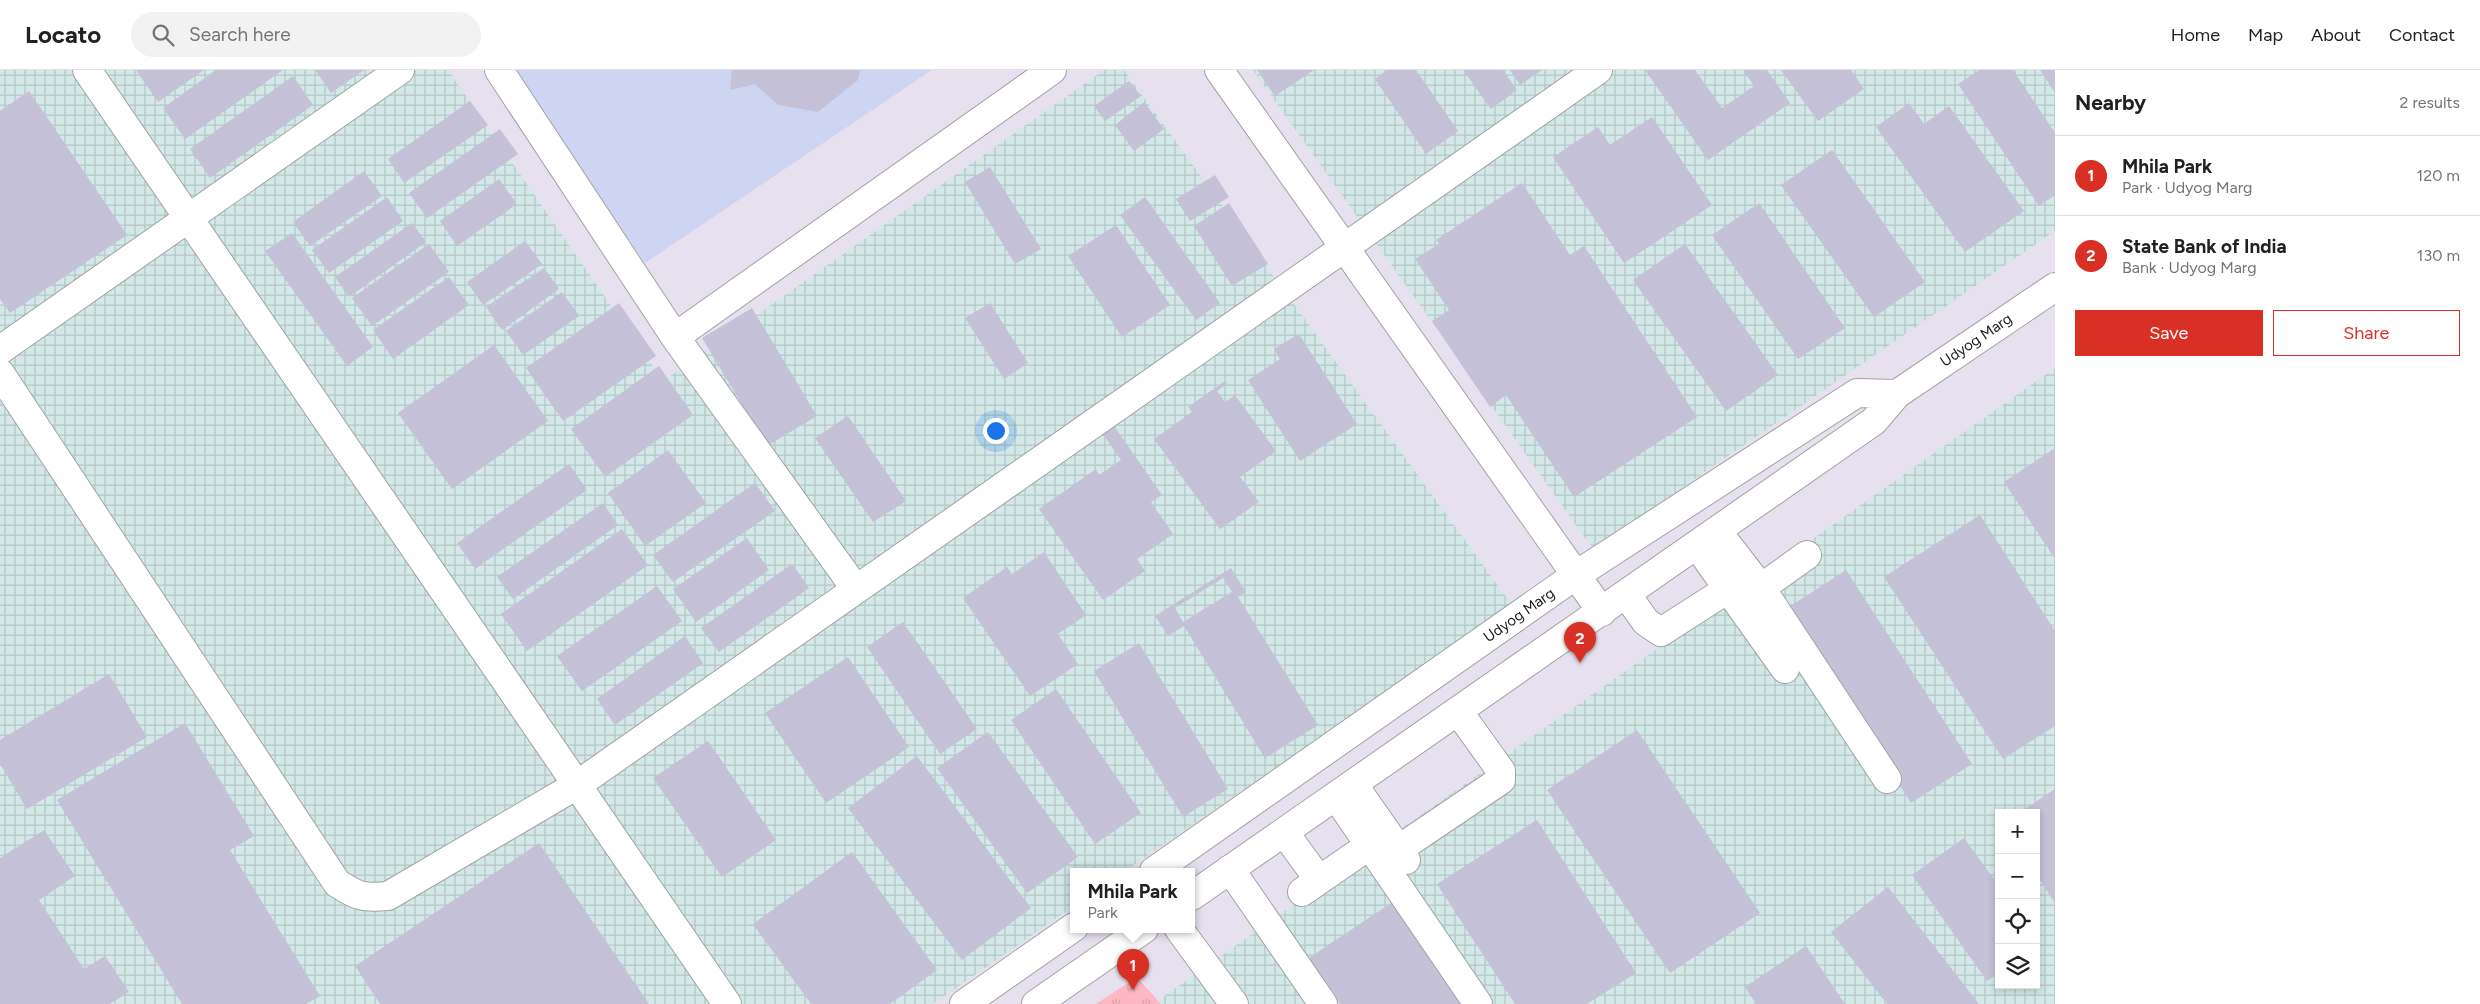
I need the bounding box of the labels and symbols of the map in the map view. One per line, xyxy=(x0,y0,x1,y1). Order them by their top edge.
street label: Udyog Marg xyxy=(1937,309,2015,371)
your location xyxy=(983,418,1009,444)
street label: Udyog Marg xyxy=(1480,584,1558,646)
pin: 2 xyxy=(1564,622,1596,663)
pin: 1 xyxy=(1117,949,1149,990)

